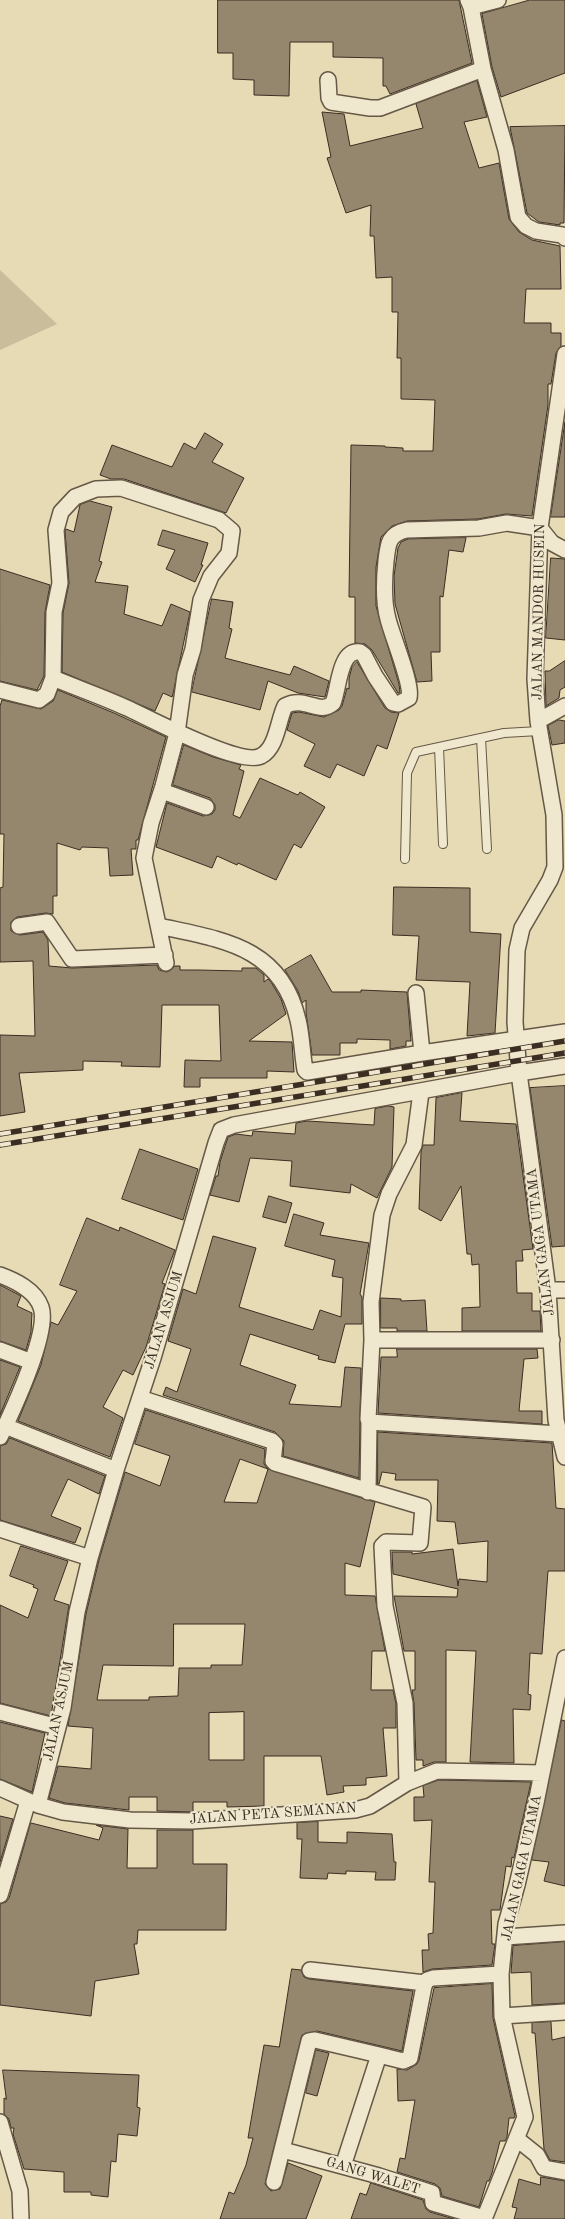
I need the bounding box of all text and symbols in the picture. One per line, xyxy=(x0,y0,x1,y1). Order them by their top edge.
street label: JALAN MANDOR HUSEIN xyxy=(529,524,549,700)
street label: JALAN GAGA UTAMA xyxy=(524,1167,558,1317)
street label: JALAN ASJUM xyxy=(141,1269,187,1371)
street label: JALAN ASJUM xyxy=(40,1660,78,1762)
street label: JALAN GAGA UTAMA xyxy=(498,1793,546,1943)
street label: JALAN PETA SEMANAN xyxy=(189,1800,357,1828)
street label: GANG WALET xyxy=(324,2154,422,2198)

